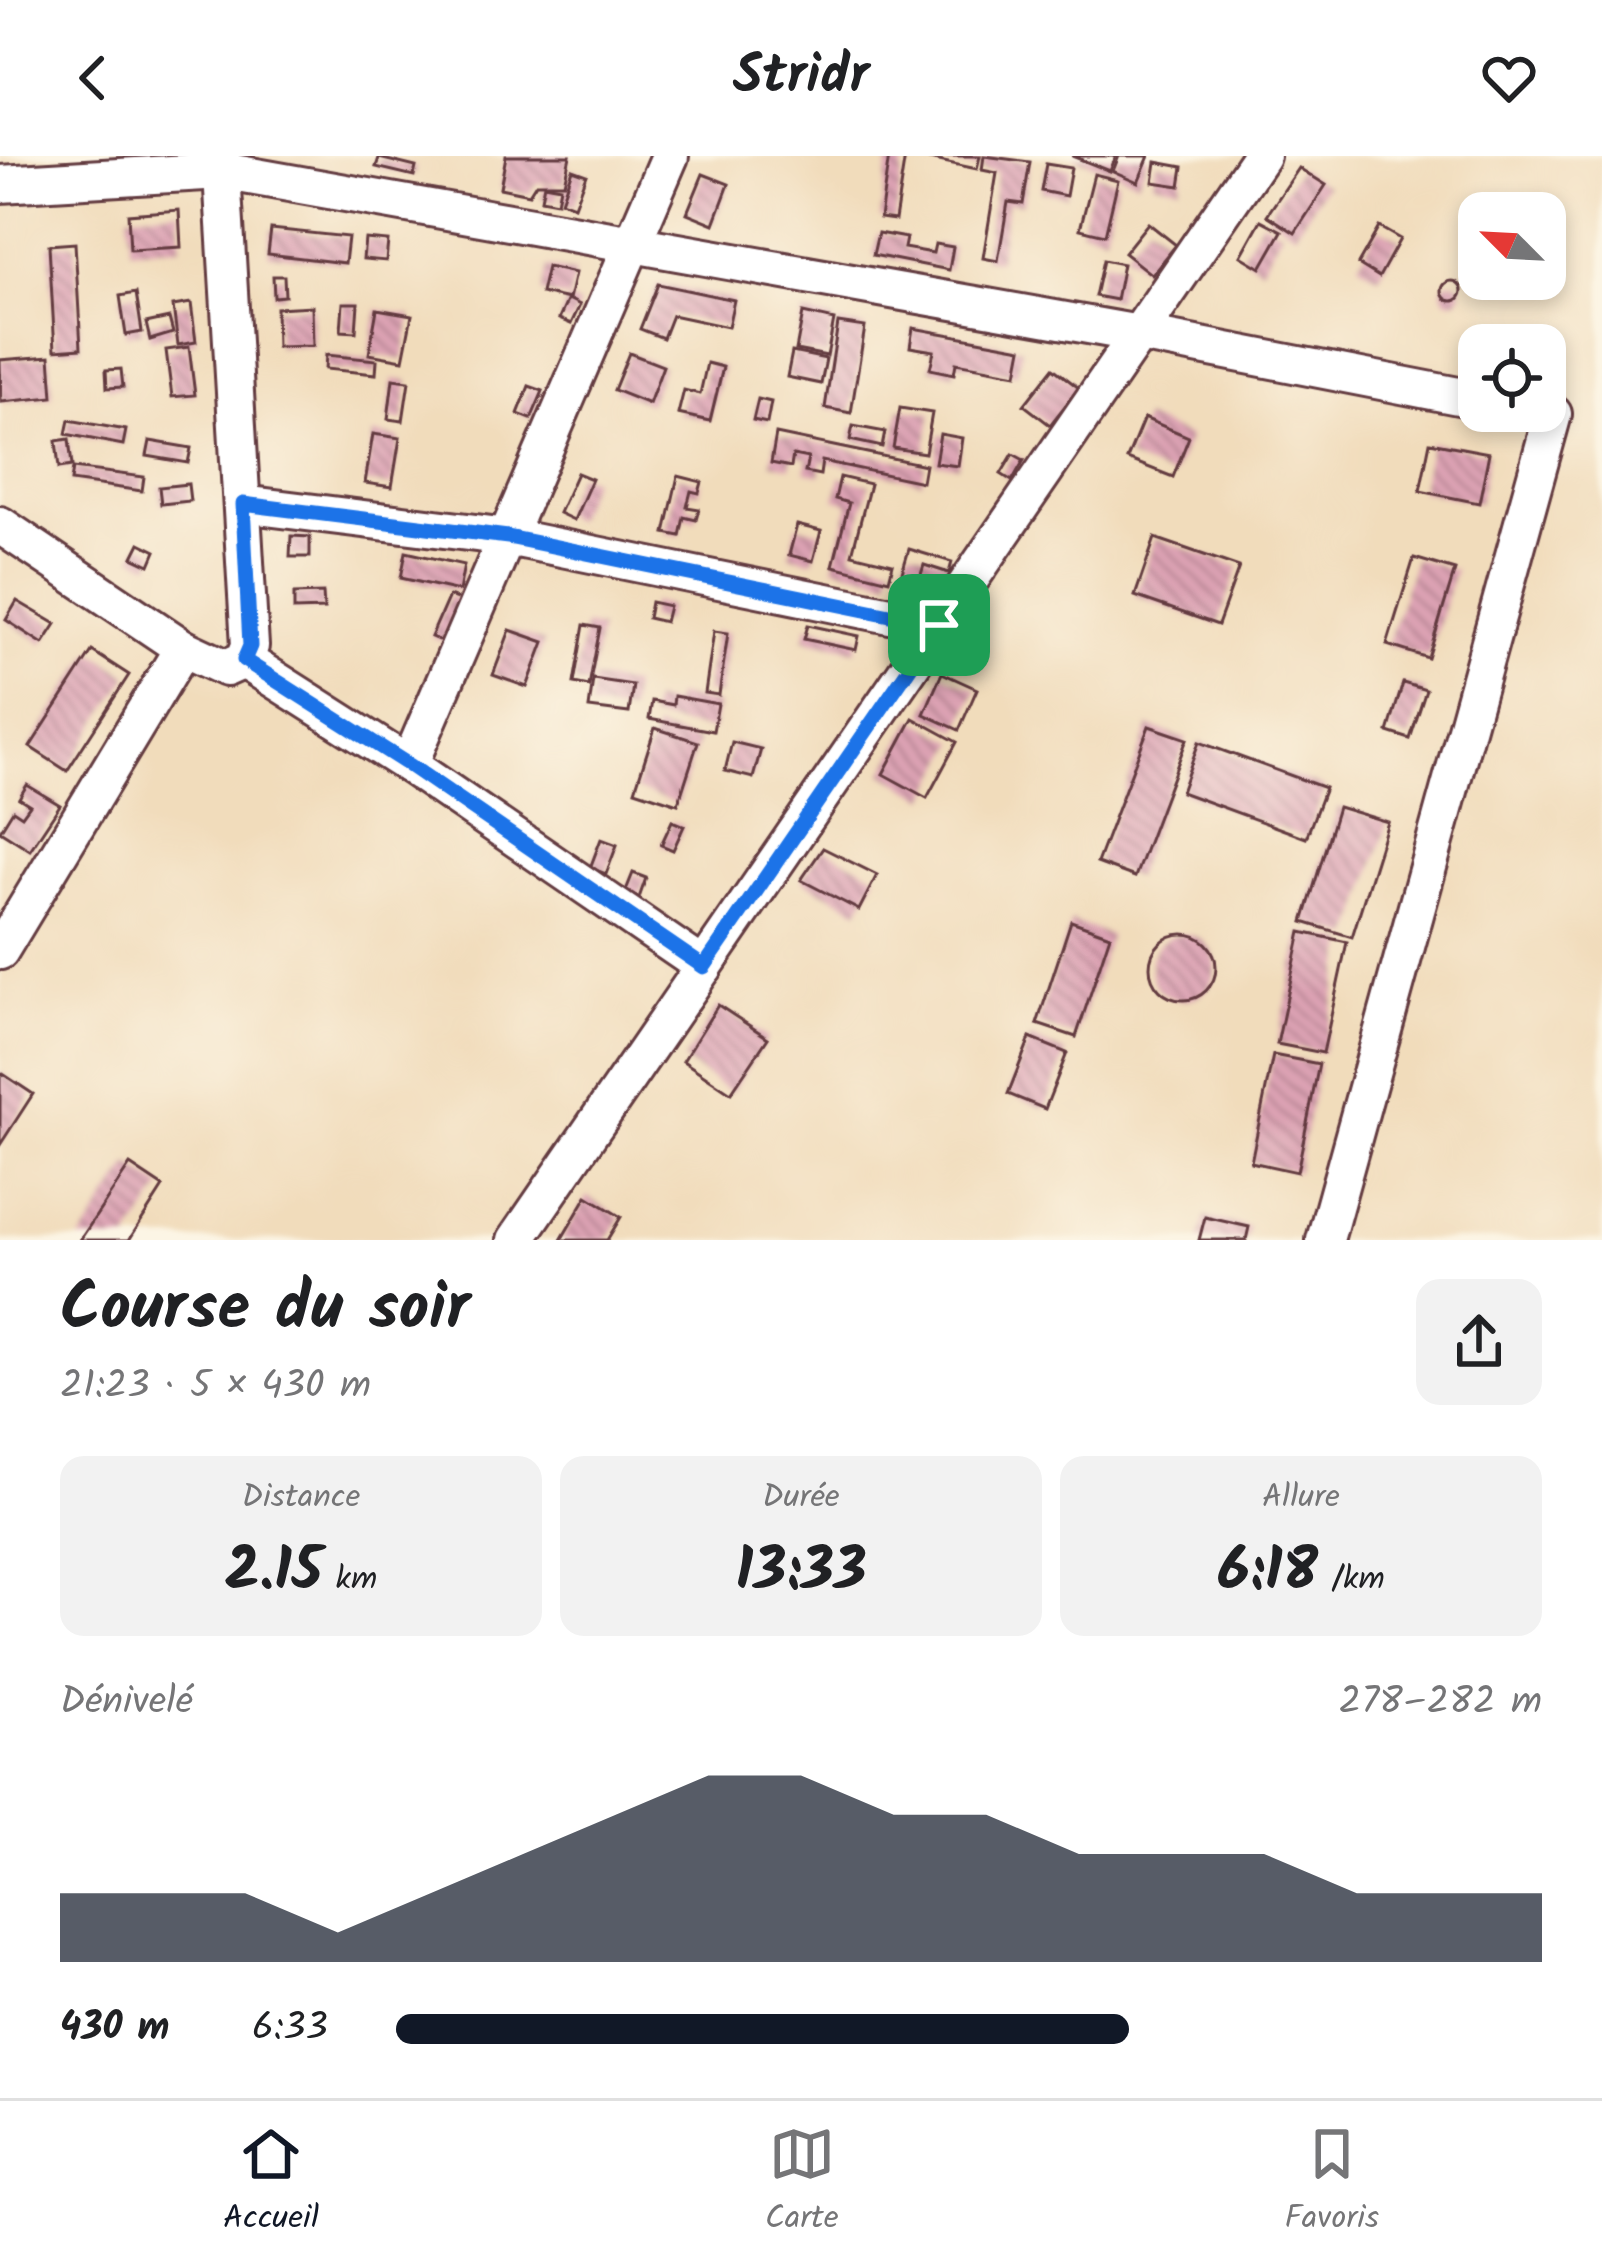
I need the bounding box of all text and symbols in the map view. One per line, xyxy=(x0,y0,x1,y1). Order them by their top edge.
text: Stridr xyxy=(733,35,869,121)
icon: back xyxy=(60,45,126,111)
icon: heart xyxy=(1476,45,1542,111)
north arrow xyxy=(1458,192,1566,300)
map controls xyxy=(1458,192,1566,432)
button: locate xyxy=(1458,324,1566,432)
pin xyxy=(888,574,990,676)
icon: arrive xyxy=(906,592,972,658)
text: Course du soir xyxy=(60,1258,470,1363)
button: share xyxy=(1416,1279,1542,1405)
text: 21:23 · 5 × 430 m xyxy=(60,1356,371,1418)
text: Distance xyxy=(242,1472,360,1525)
text: Durée xyxy=(762,1472,840,1525)
text: Allure xyxy=(1262,1472,1340,1525)
text: 2.15 xyxy=(225,1525,322,1621)
text: 13:33 xyxy=(735,1525,867,1621)
text: 6:18 xyxy=(1217,1525,1318,1621)
text: km xyxy=(322,1554,377,1607)
text: /km xyxy=(1318,1554,1385,1607)
text: Dénivelé xyxy=(60,1672,193,1734)
text: 278–282 m xyxy=(1339,1672,1542,1734)
text: 430 m xyxy=(60,1998,170,2060)
text: 6:33 xyxy=(252,1998,328,2060)
tab: Accueil xyxy=(223,2121,319,2246)
tab: Carte xyxy=(765,2121,839,2246)
tab: Favoris xyxy=(1285,2121,1379,2246)

